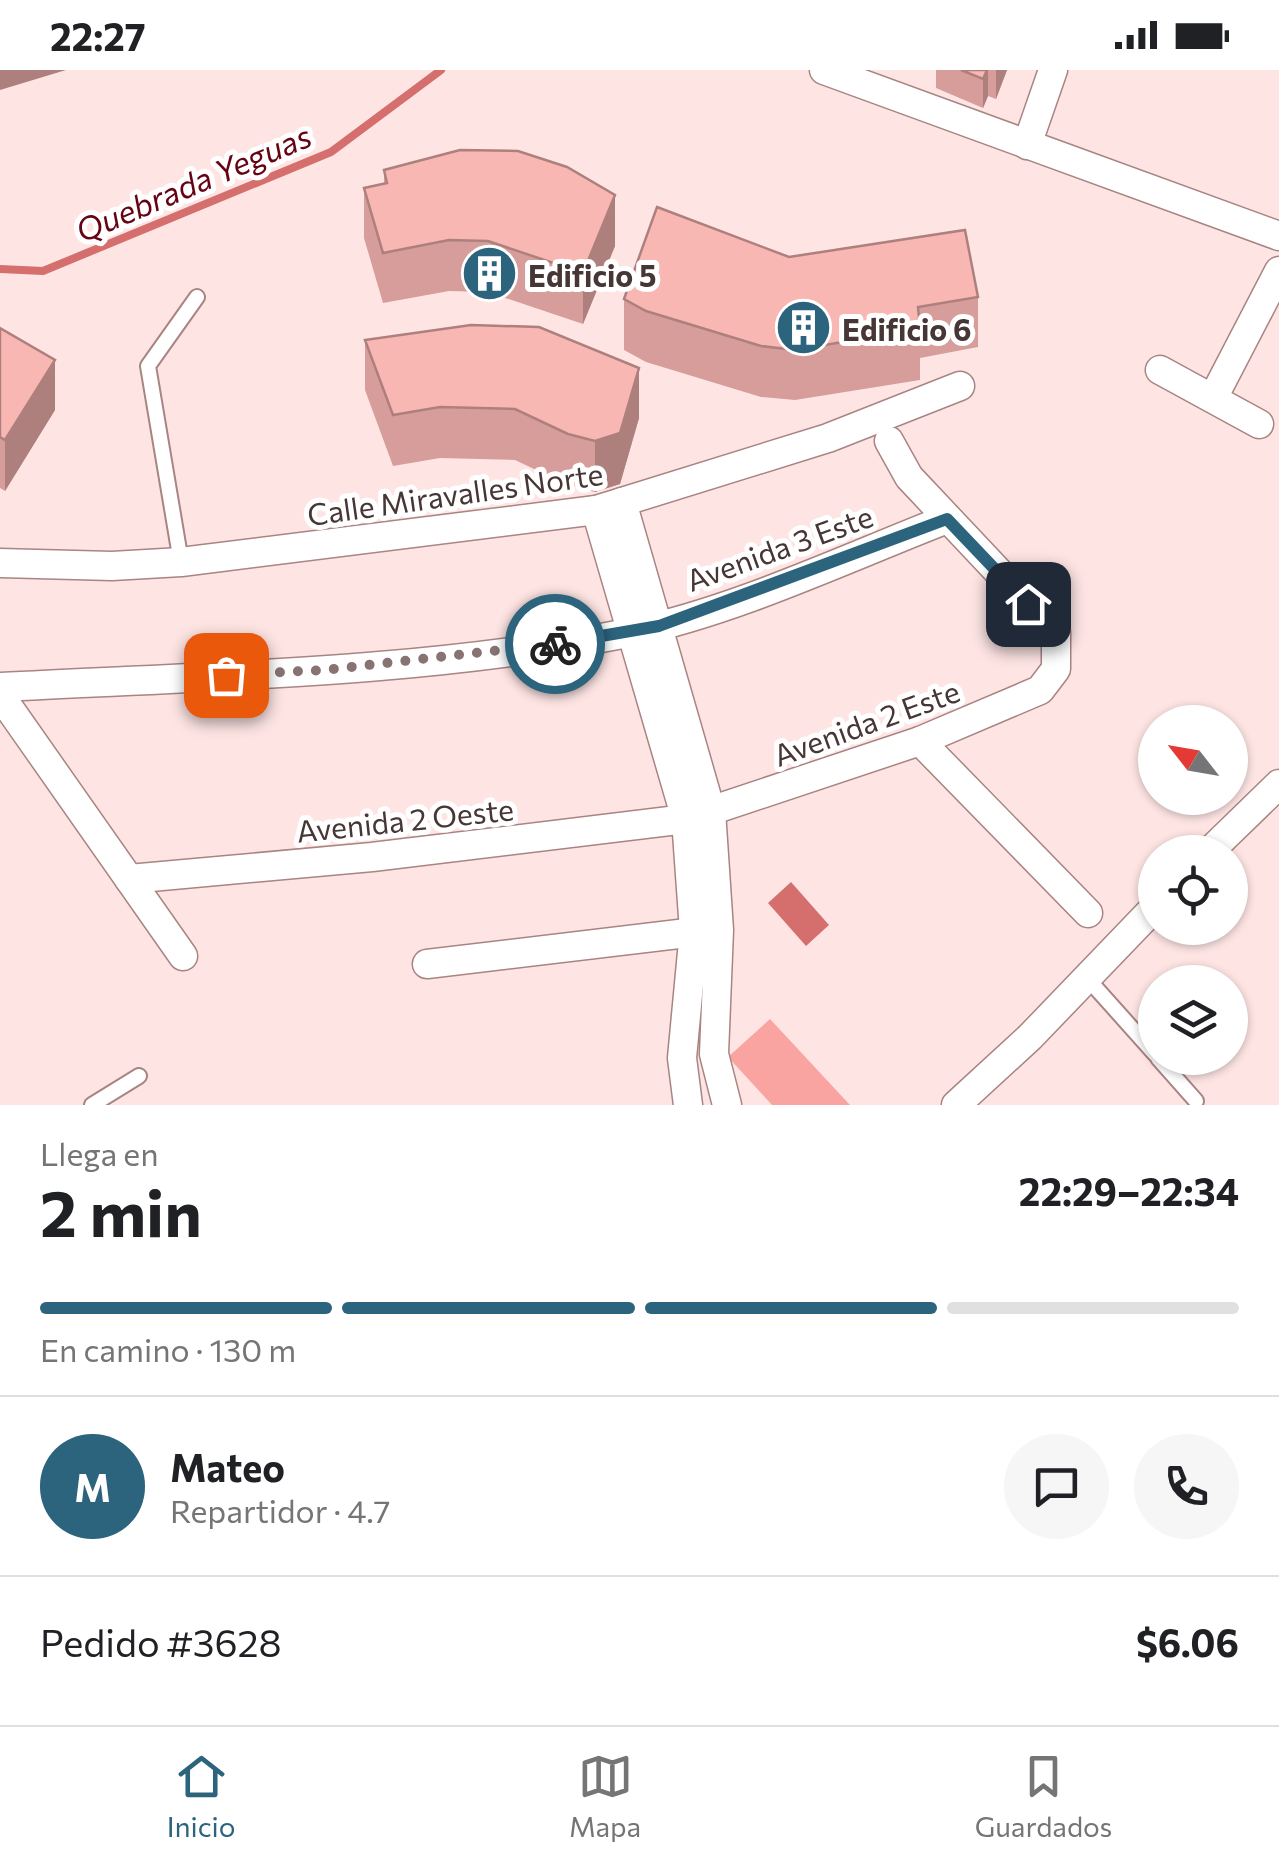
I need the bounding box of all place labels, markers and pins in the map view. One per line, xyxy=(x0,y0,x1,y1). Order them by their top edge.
building icon: Edificio 5 xyxy=(459,244,519,304)
place label: Edificio 5 xyxy=(528,256,656,293)
building icon: Edificio 6 xyxy=(773,298,833,358)
place label: Edificio 6 xyxy=(842,310,972,347)
pin xyxy=(986,562,1071,647)
pin xyxy=(184,633,269,718)

